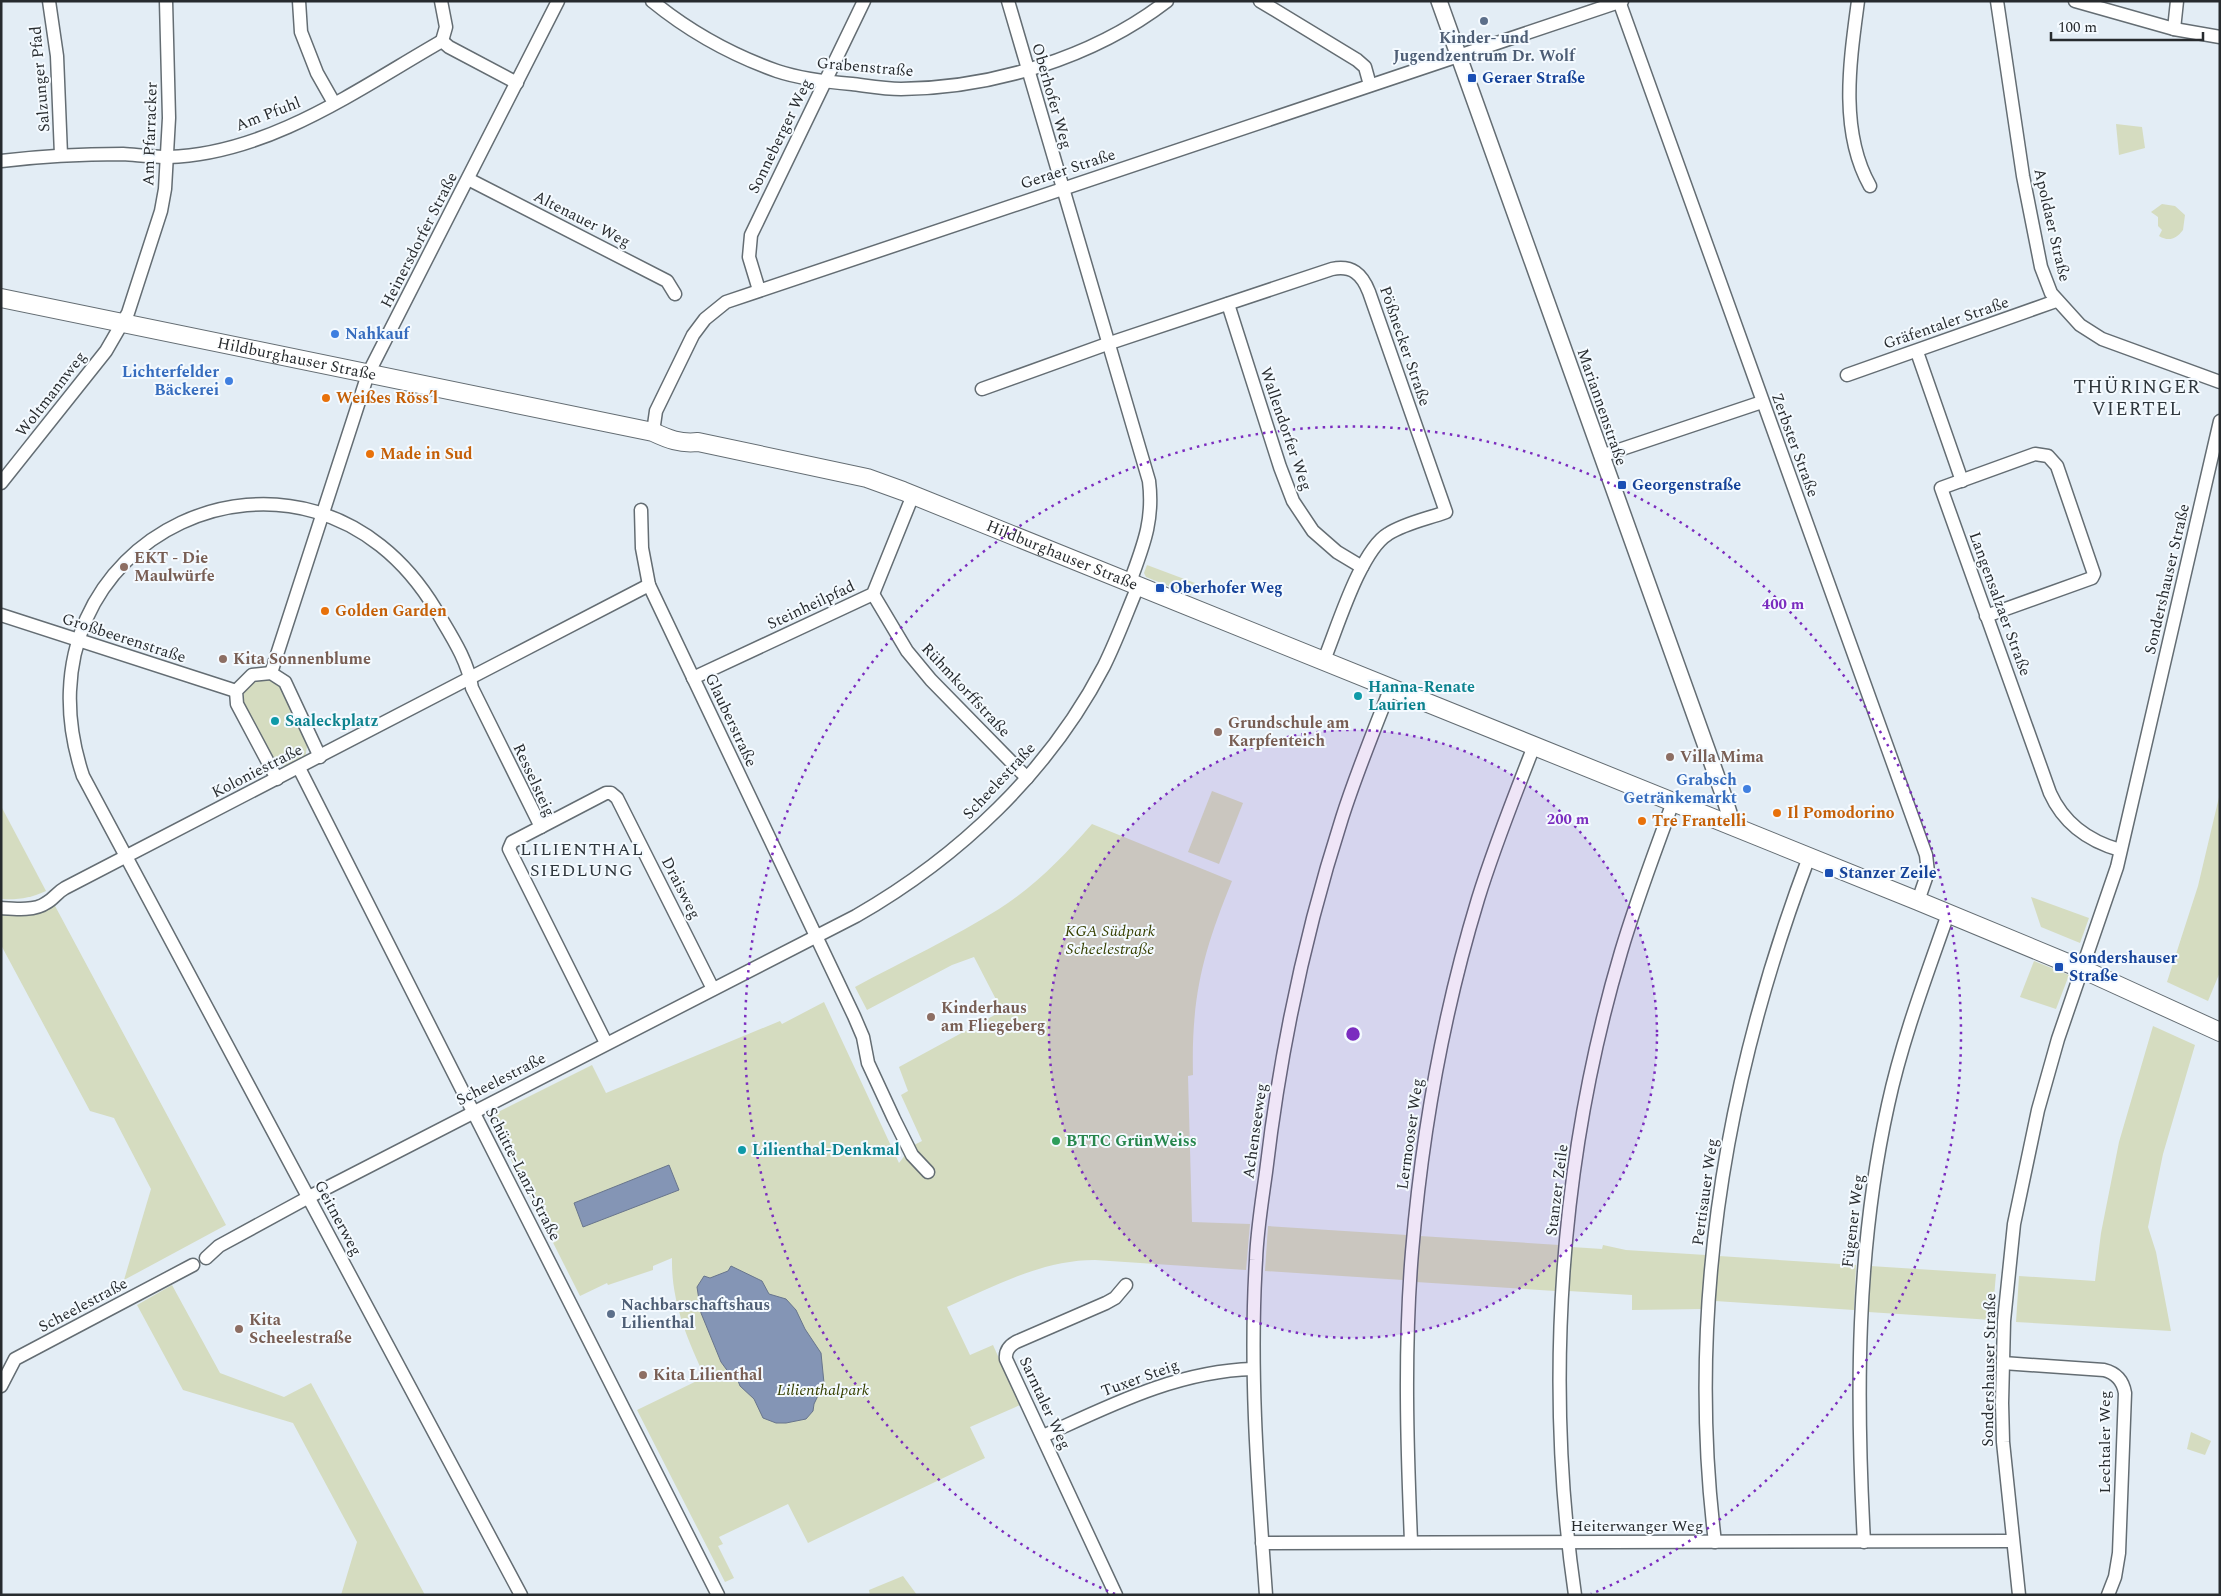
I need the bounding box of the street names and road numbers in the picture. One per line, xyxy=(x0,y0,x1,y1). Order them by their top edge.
street label: Salzunger Pfad xyxy=(23,25,57,133)
street label: Oberhofer Weg xyxy=(1025,40,1079,152)
street label: Grabenstraße xyxy=(816,51,914,83)
street label: Sonneberger Weg xyxy=(742,74,818,198)
street label: Am Pfarracker xyxy=(136,82,164,186)
street label: Am Pfuhl xyxy=(232,91,304,137)
street label: Geraer Straße xyxy=(1017,142,1119,196)
street label: Apoldaer Straße xyxy=(2027,166,2077,284)
street label: Heinersdorfer Straße xyxy=(374,168,464,312)
street label: Altenauer Weg xyxy=(529,184,635,254)
street label: Pößnecker Straße xyxy=(1373,283,1437,409)
street label: Gräfentaler Straße xyxy=(1880,290,2012,356)
street label: Hildburghauser Straße xyxy=(215,331,379,387)
street label: Mariannenstraße xyxy=(1571,345,1633,469)
street label: Woltmannweg xyxy=(10,346,92,442)
street label: Wallendorfer Weg xyxy=(1254,364,1318,494)
street label: Zerbster Straße xyxy=(1765,389,1825,501)
street label: Sondershauser Straße xyxy=(2138,501,2196,657)
street label: Hildburghauser Straße xyxy=(983,514,1142,597)
street label: Langensalzaer Straße xyxy=(1963,528,2037,680)
street label: Steinheilpfad xyxy=(763,574,859,636)
street label: Großbeerenstraße xyxy=(59,607,189,669)
street label: Rühmkorffstraße xyxy=(916,637,1016,743)
street label: Glauberstraße xyxy=(699,669,763,771)
street label: Scheelestraße xyxy=(957,737,1041,825)
street label: Koloniestraße xyxy=(207,738,307,804)
street label: Resselsteig xyxy=(507,739,561,821)
street label: Draisweg xyxy=(655,853,707,923)
street label: Scheelestraße xyxy=(452,1046,550,1112)
street label: Lermooser Weg xyxy=(1390,1077,1430,1191)
street label: Achenseeweg xyxy=(1236,1081,1274,1181)
street label: Schütte-Lanz-Straße xyxy=(479,1103,567,1245)
street label: Pertisauer Weg xyxy=(1686,1137,1724,1247)
street label: Stanzer Zeile xyxy=(1539,1143,1575,1237)
street label: Fügener Weg xyxy=(1835,1173,1871,1269)
street label: Geitnerweg xyxy=(308,1176,368,1260)
street label: Scheelestraße xyxy=(34,1271,132,1339)
street label: Sondershauser Straße xyxy=(1976,1293,2002,1447)
street label: Sarntaler Weg xyxy=(1013,1352,1077,1454)
street label: Tuxer Steig xyxy=(1098,1353,1182,1403)
street label: Lechtaler Weg xyxy=(2093,1391,2117,1493)
street label: Heiterwanger Weg xyxy=(1570,1514,1704,1538)

